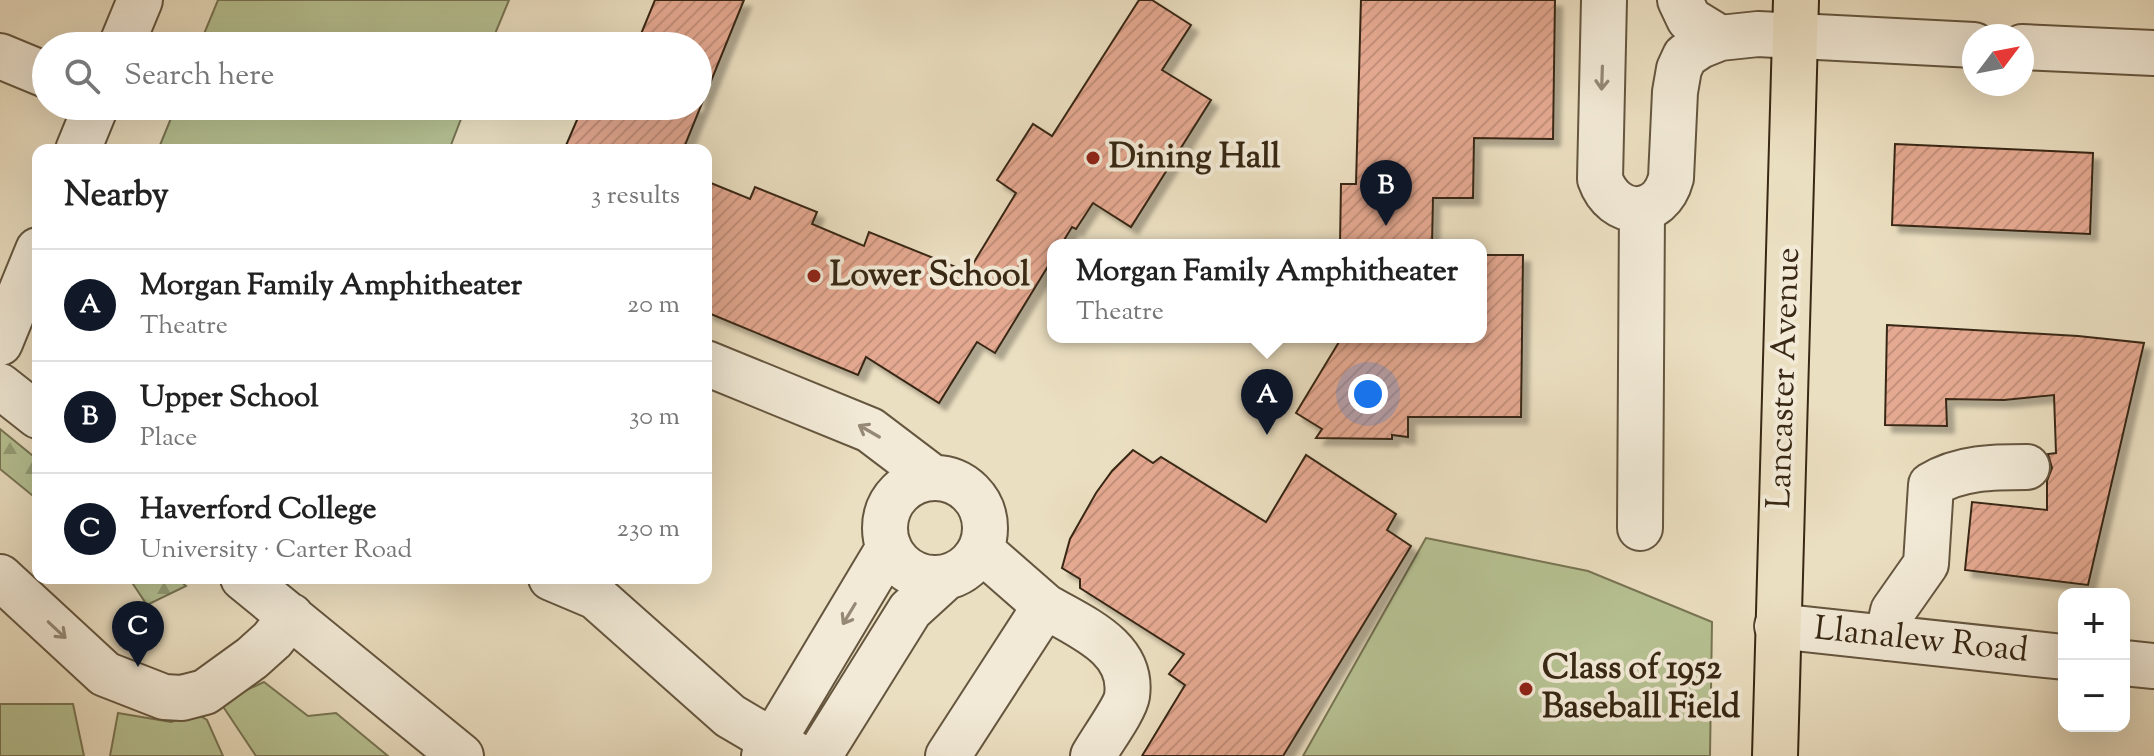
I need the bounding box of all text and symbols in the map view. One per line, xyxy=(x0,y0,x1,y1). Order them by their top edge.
north arrow xyxy=(1962,24,2034,96)
search box xyxy=(32,32,712,120)
icon: search xyxy=(60,54,104,98)
text: Search here xyxy=(124,55,274,98)
one-way arrow xyxy=(1595,64,1610,91)
place label: Dining Hall xyxy=(1109,134,1281,183)
marker: Dining Hall xyxy=(1084,149,1102,167)
pin: B xyxy=(1360,160,1412,226)
text: Nearby xyxy=(64,172,169,221)
text: 3 results xyxy=(591,178,680,215)
popup xyxy=(1047,239,1487,343)
street label: Lancaster Avenue xyxy=(1756,247,1814,509)
text: Morgan Family Amphitheater xyxy=(1076,251,1458,294)
place label: Lower School xyxy=(830,252,1031,301)
text: Morgan Family Amphitheater xyxy=(140,265,522,308)
marker: Lower School xyxy=(805,267,823,285)
text: A xyxy=(79,287,101,324)
text: 20 m xyxy=(627,287,680,324)
text: Theatre xyxy=(1076,294,1164,331)
text: Theatre xyxy=(140,308,228,345)
pin: A xyxy=(1241,369,1293,435)
your location xyxy=(1348,374,1388,414)
text: Upper School xyxy=(140,377,319,420)
text: B xyxy=(82,399,98,436)
text: 30 m xyxy=(629,399,680,436)
text: Place xyxy=(140,420,197,457)
one-way arrow xyxy=(858,423,881,439)
text: Haverford College xyxy=(140,489,376,532)
text: C xyxy=(80,511,100,548)
text: 230 m xyxy=(617,511,680,548)
text: University · Carter Road xyxy=(140,532,412,569)
map controls xyxy=(2058,588,2130,732)
button: + xyxy=(2058,588,2130,660)
pin: C xyxy=(112,601,164,667)
one-way arrow xyxy=(841,602,857,625)
street label: Llanalew Road xyxy=(1812,605,2030,677)
one-way arrow xyxy=(47,621,67,639)
place label: Class of 1952 Baseball Field xyxy=(1542,645,1741,733)
button: − xyxy=(2058,660,2130,732)
marker: Class of 1952 Baseball Field xyxy=(1517,680,1535,698)

